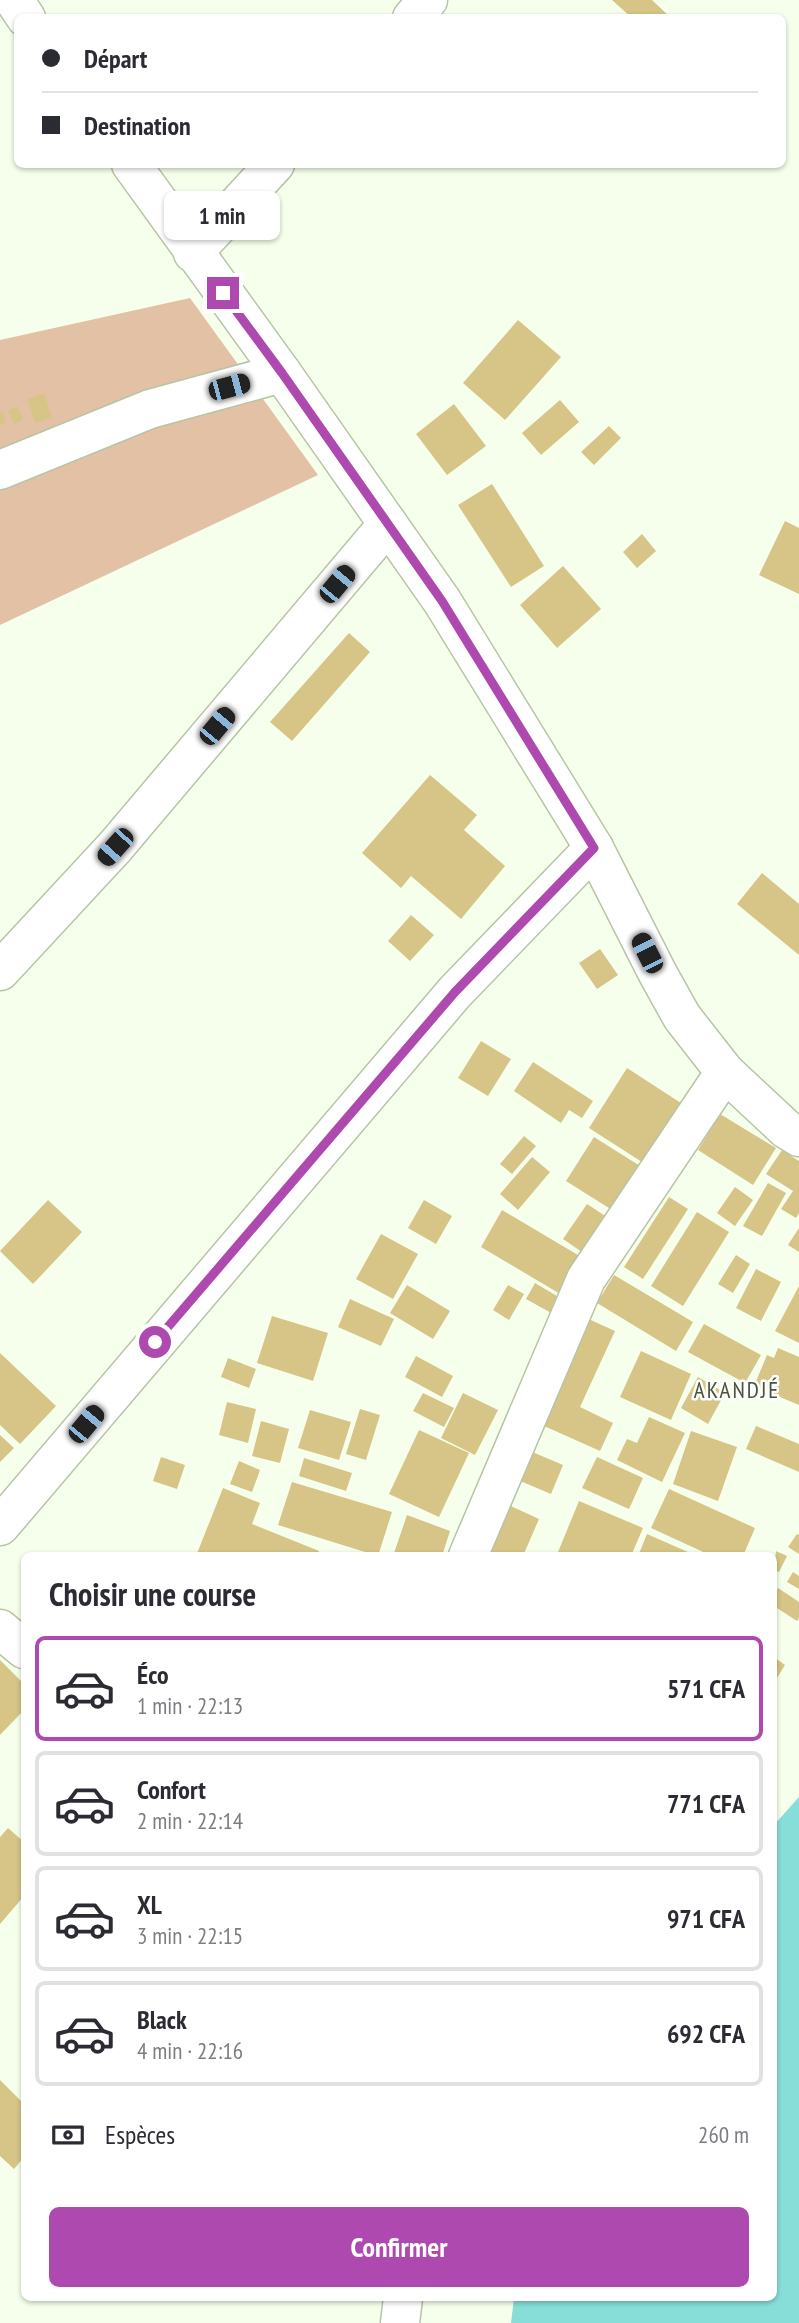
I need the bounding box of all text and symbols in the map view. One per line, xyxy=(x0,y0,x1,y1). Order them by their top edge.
text: Départ xyxy=(84,42,147,75)
text: Destination xyxy=(84,109,191,142)
callout: 1 min xyxy=(165,191,281,240)
text: 1 min xyxy=(199,201,245,230)
route end xyxy=(207,277,239,309)
car xyxy=(206,371,253,403)
car xyxy=(316,561,359,607)
car xyxy=(196,703,239,749)
car xyxy=(94,824,137,870)
car xyxy=(629,930,666,976)
route start xyxy=(139,1326,171,1358)
district label: AKANDJÉ xyxy=(694,1375,780,1404)
car xyxy=(65,1401,108,1447)
text: Choisir une course xyxy=(49,1573,256,1615)
icon: car xyxy=(53,1657,116,1720)
text: Éco xyxy=(137,1658,169,1691)
text: 571 CFA xyxy=(667,1672,745,1705)
text: 1 min · 22:13 xyxy=(137,1691,243,1720)
icon: car xyxy=(53,1772,116,1835)
text: Confort xyxy=(137,1773,206,1806)
text: 771 CFA xyxy=(667,1787,745,1820)
text: 2 min · 22:14 xyxy=(137,1806,243,1835)
icon: car xyxy=(53,1887,116,1950)
text: XL xyxy=(137,1888,162,1921)
text: 971 CFA xyxy=(667,1902,745,1935)
text: 3 min · 22:15 xyxy=(137,1921,243,1950)
icon: car xyxy=(53,2002,116,2065)
text: Black xyxy=(137,2003,187,2036)
text: 692 CFA xyxy=(667,2017,745,2050)
text: 4 min · 22:16 xyxy=(137,2036,243,2065)
icon: cash xyxy=(49,2116,87,2154)
text: Espèces xyxy=(105,2118,175,2151)
text: 260 m xyxy=(698,2120,749,2149)
button: Confirmer xyxy=(49,2207,749,2287)

